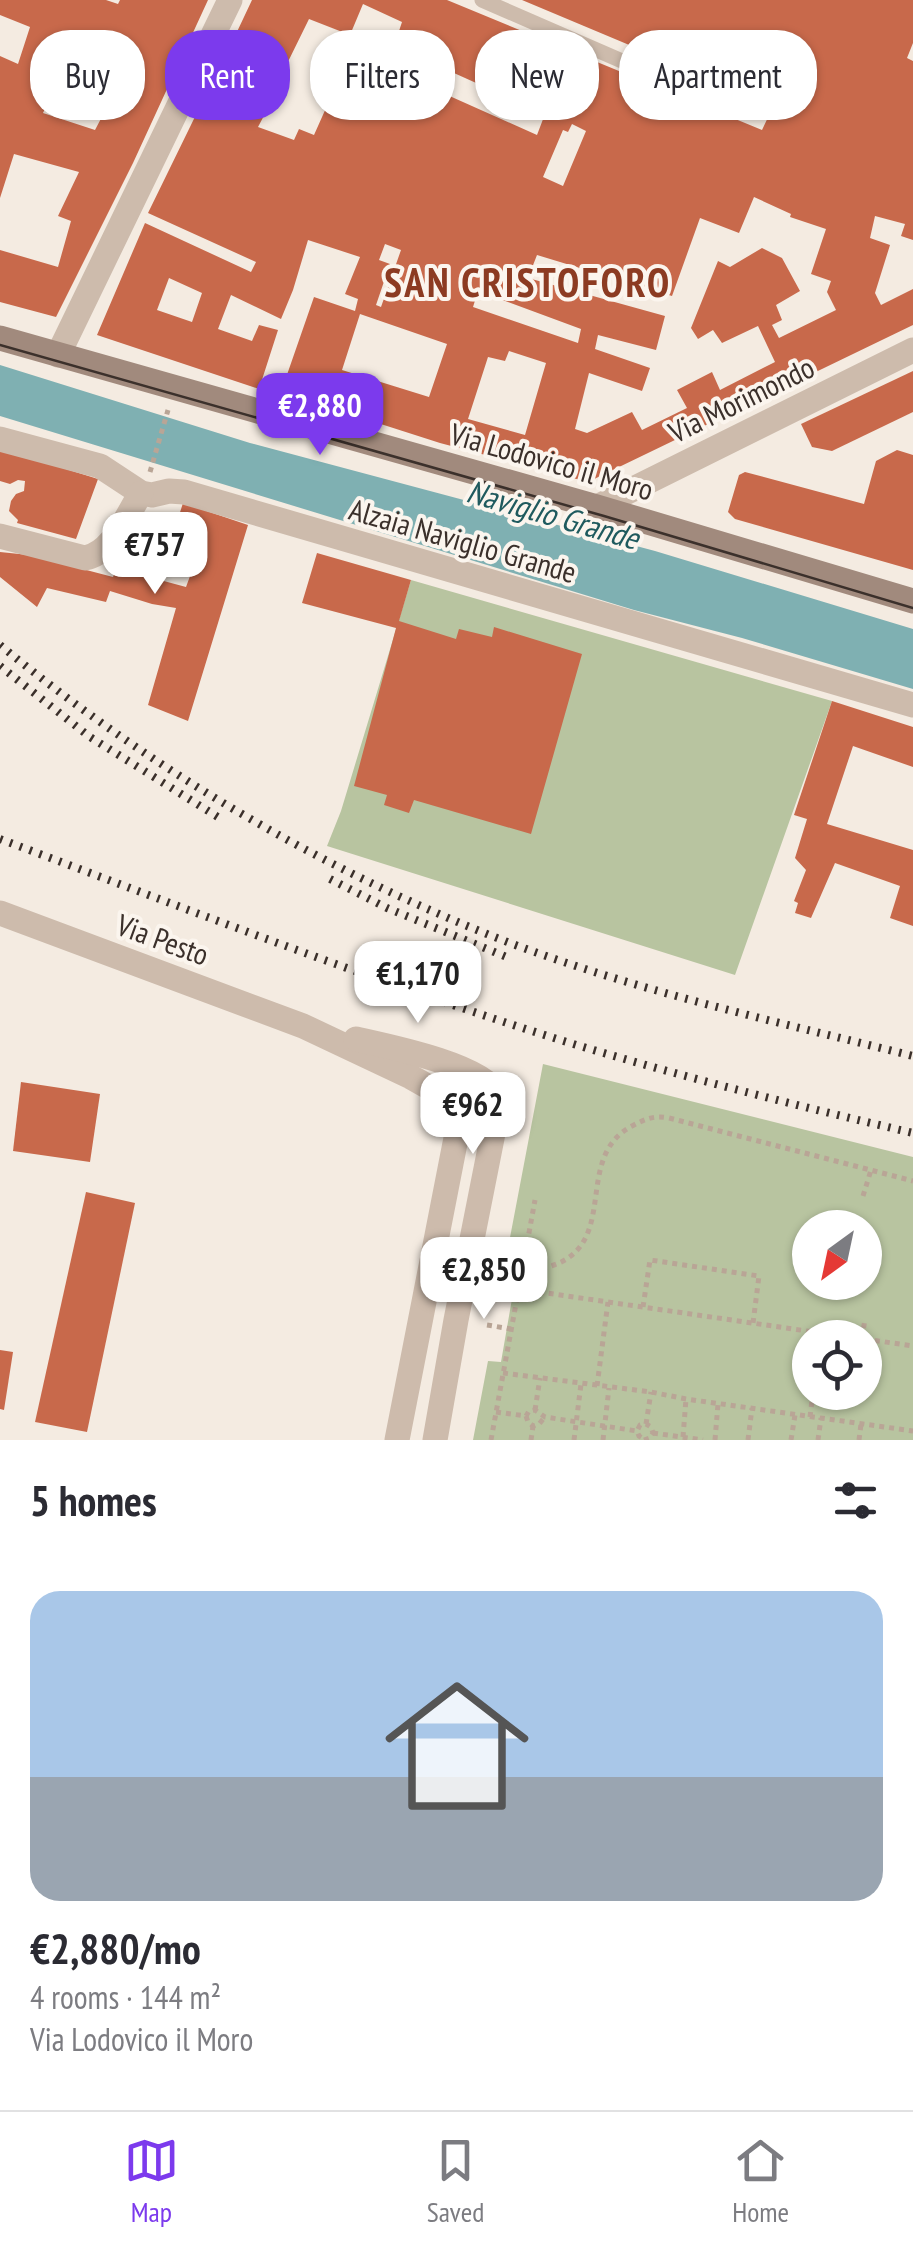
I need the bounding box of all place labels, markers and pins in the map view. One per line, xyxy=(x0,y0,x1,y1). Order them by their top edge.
pin: €2,880 xyxy=(239,373,401,458)
pin: €757 xyxy=(96,512,214,597)
pin: €1,170 xyxy=(337,941,499,1026)
pin: €962 xyxy=(414,1072,532,1157)
pin: €2,850 xyxy=(403,1237,565,1322)

